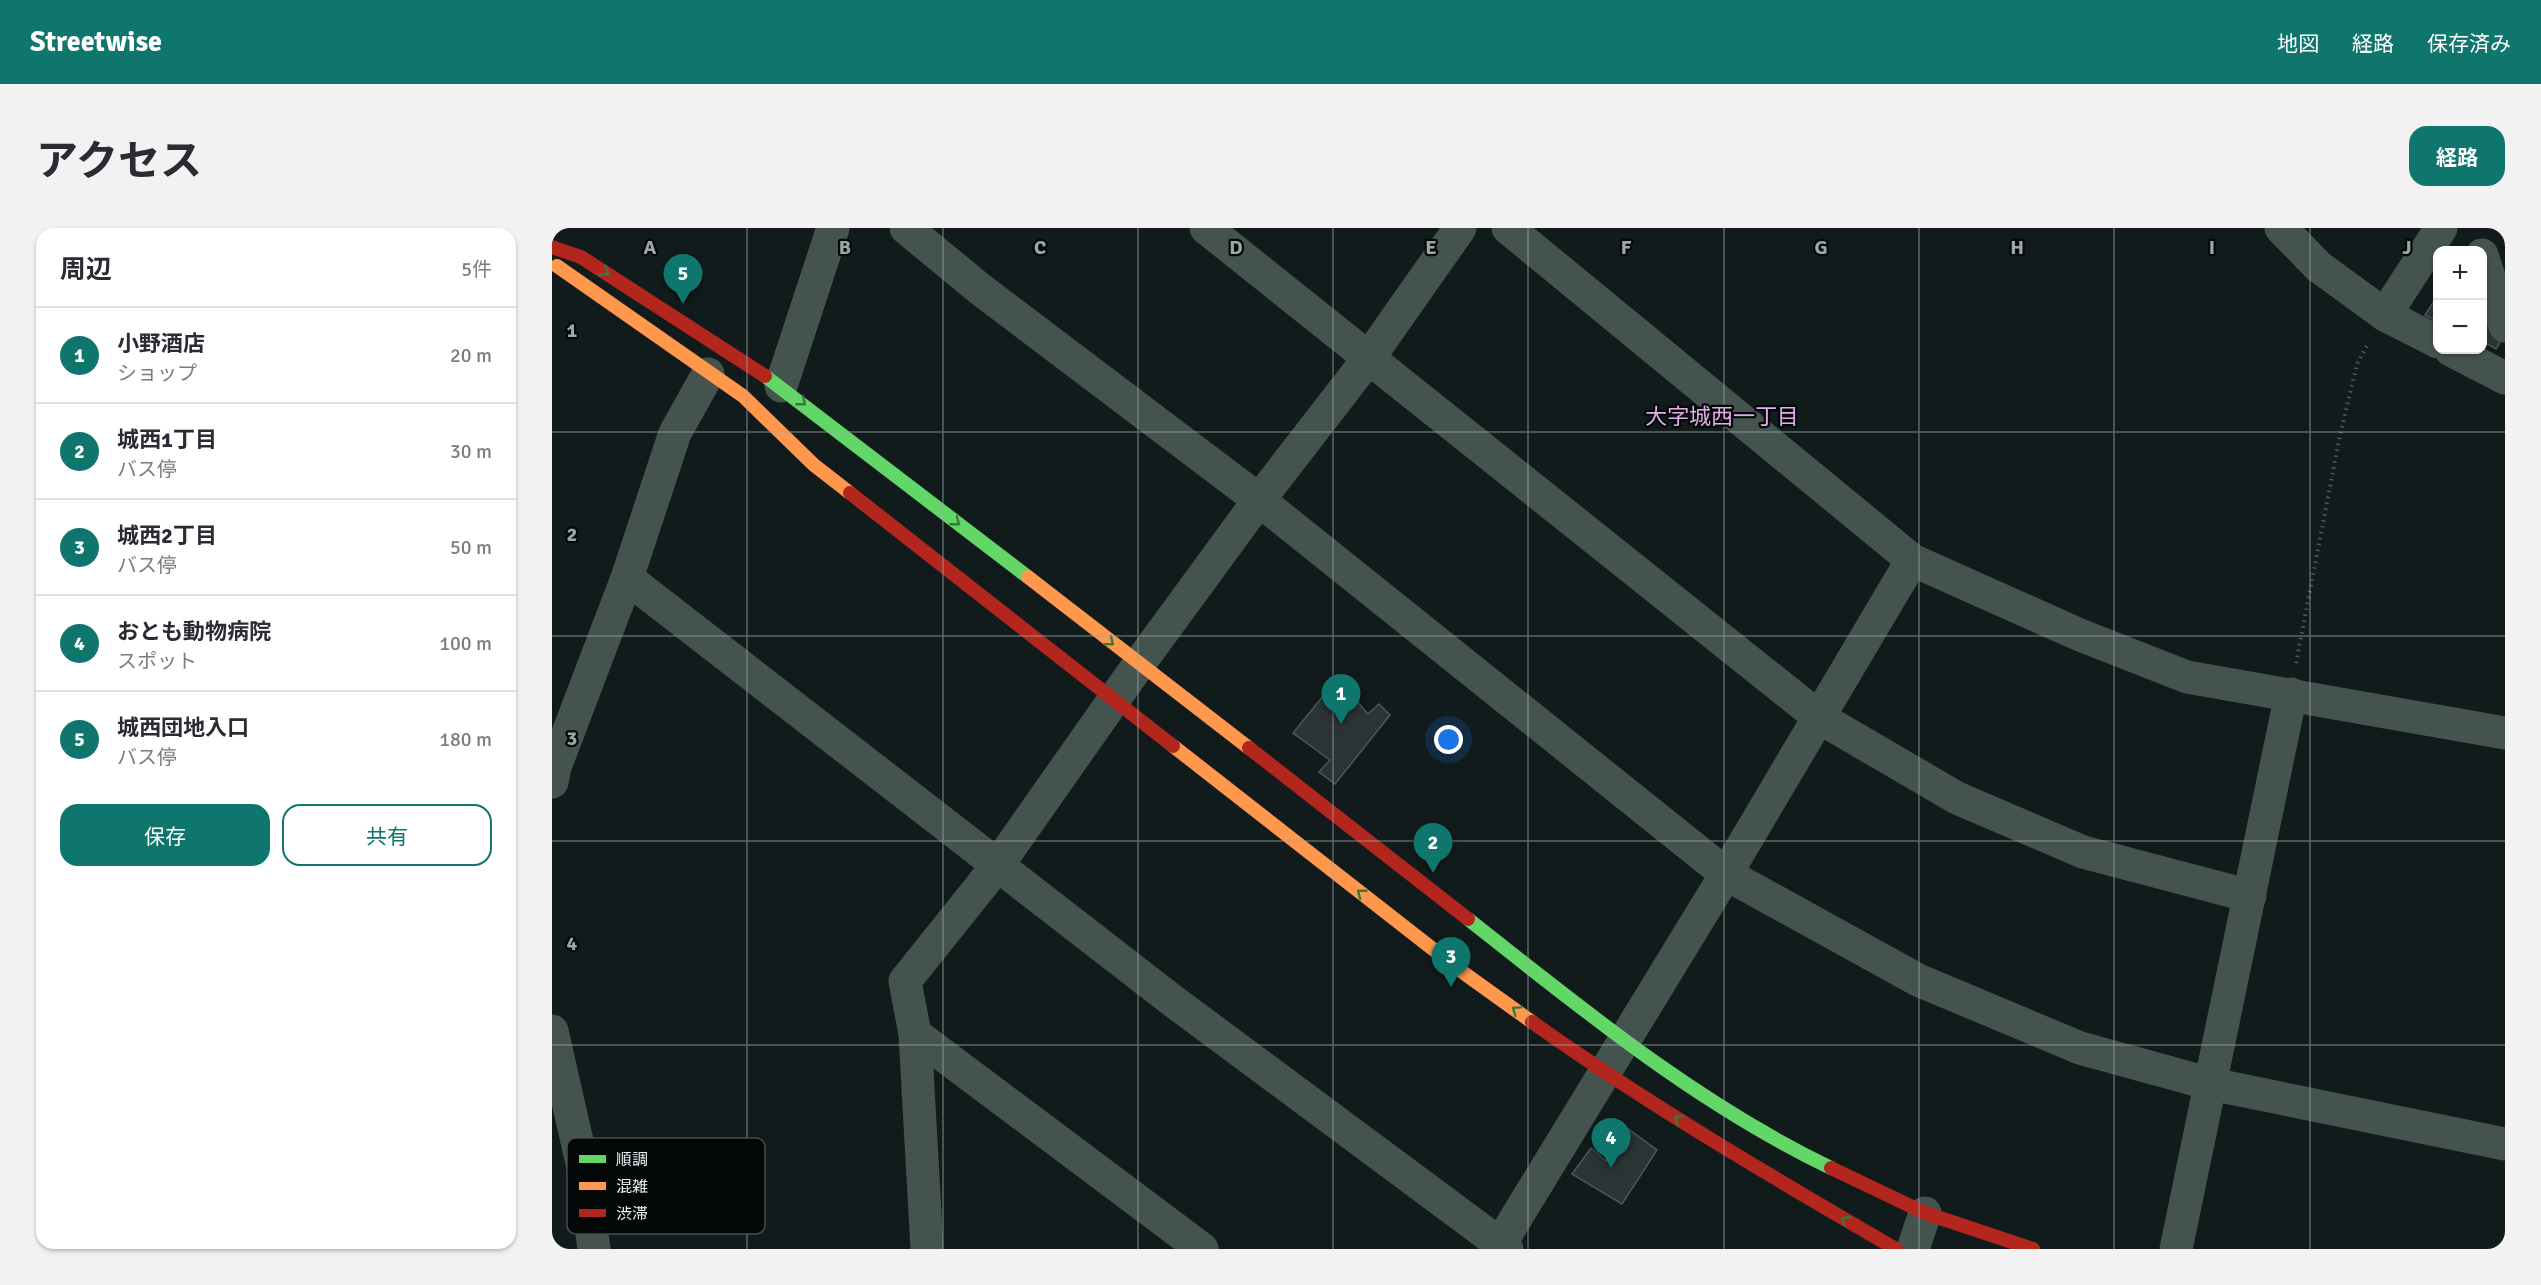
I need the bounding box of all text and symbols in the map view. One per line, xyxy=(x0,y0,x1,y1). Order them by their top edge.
text: Streetwise xyxy=(30,25,162,59)
text: 地図 xyxy=(2277,31,2319,57)
text: 経路 xyxy=(2352,31,2394,57)
text: 保存済み xyxy=(2427,31,2511,57)
button: 経路 xyxy=(2409,126,2505,186)
text: アクセス xyxy=(36,136,202,187)
text: A xyxy=(644,235,657,260)
text: B xyxy=(839,235,851,260)
text: C xyxy=(1034,235,1046,260)
text: D xyxy=(1229,235,1243,260)
text: E xyxy=(1425,235,1437,260)
text: F xyxy=(1621,235,1632,260)
text: G xyxy=(1814,235,1828,260)
text: H xyxy=(2010,235,2024,260)
text: I xyxy=(2209,235,2215,260)
text: J xyxy=(2402,235,2412,260)
map controls xyxy=(2433,246,2487,354)
button: + xyxy=(2433,246,2487,300)
text: 周辺 xyxy=(60,254,112,286)
pin: 5 xyxy=(664,254,702,304)
text: 5件 xyxy=(461,257,492,282)
one-way arrow xyxy=(598,264,609,275)
button: − xyxy=(2433,300,2487,354)
text: 1 xyxy=(567,318,578,343)
text: 小野酒店 xyxy=(117,330,205,357)
text: 1 xyxy=(74,343,85,368)
text: 20 m xyxy=(450,343,492,368)
text: ショップ xyxy=(117,361,197,386)
one-way arrow xyxy=(796,395,807,406)
district label: 大字城西一丁目 xyxy=(1645,403,1799,430)
text: 城西1丁目 xyxy=(117,426,217,453)
text: 2 xyxy=(74,439,85,464)
text: 30 m xyxy=(450,439,492,464)
text: バス停 xyxy=(117,457,177,482)
one-way arrow xyxy=(950,514,961,525)
text: 城西2丁目 xyxy=(117,522,217,549)
text: 2 xyxy=(567,522,577,547)
text: 3 xyxy=(74,535,85,560)
text: 50 m xyxy=(450,535,492,560)
text: バス停 xyxy=(117,553,177,578)
text: おとも動物病院 xyxy=(117,618,271,645)
text: 4 xyxy=(74,631,85,656)
text: 100 m xyxy=(439,631,492,656)
one-way arrow xyxy=(1103,634,1114,645)
text: スポット xyxy=(117,649,197,674)
pin: 1 xyxy=(1322,674,1360,724)
text: 城西団地入口 xyxy=(117,714,249,741)
your location xyxy=(1434,725,1463,754)
text: 3 xyxy=(567,726,577,751)
text: 5 xyxy=(74,727,85,752)
text: 180 m xyxy=(439,727,492,752)
text: バス停 xyxy=(117,745,177,770)
button: 保存 xyxy=(60,804,270,866)
button: 共有 xyxy=(282,804,492,866)
pin: 2 xyxy=(1414,824,1452,873)
one-way arrow xyxy=(1356,890,1367,901)
text: 4 xyxy=(567,931,578,956)
pin: 3 xyxy=(1432,938,1470,987)
one-way arrow xyxy=(1512,1007,1523,1018)
one-way arrow xyxy=(1674,1114,1684,1126)
pin: 4 xyxy=(1592,1118,1630,1168)
legend xyxy=(567,1138,765,1234)
text: 順調 xyxy=(616,1150,648,1170)
text: 混雑 xyxy=(616,1177,648,1197)
text: 渋滞 xyxy=(616,1204,648,1224)
one-way arrow xyxy=(1841,1215,1851,1227)

